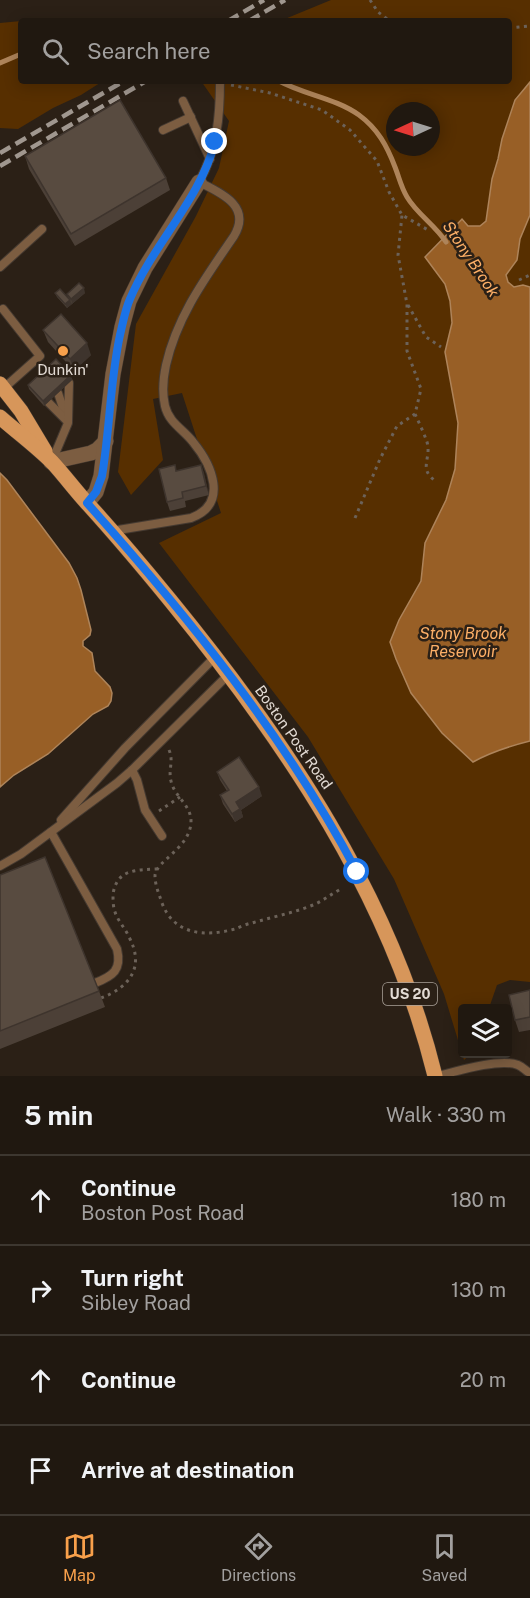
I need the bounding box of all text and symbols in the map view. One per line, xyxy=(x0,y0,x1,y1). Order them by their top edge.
search box xyxy=(18,18,512,84)
icon: search xyxy=(39,35,72,68)
text: Search here xyxy=(87,38,211,64)
north arrow xyxy=(386,102,440,156)
route end xyxy=(201,128,227,154)
water label: Stony Brook xyxy=(439,217,504,301)
marker: Dunkin' xyxy=(56,344,70,358)
place label: Dunkin' xyxy=(37,361,89,378)
water label: Stony Brook Reservoir xyxy=(419,624,507,661)
street label: Boston Post Road xyxy=(252,682,336,792)
route start xyxy=(343,858,369,884)
road number: US 20 xyxy=(383,983,437,1005)
map controls xyxy=(458,1004,512,1058)
button: layers xyxy=(458,1004,512,1058)
text: 5 min xyxy=(24,1100,93,1131)
text: Walk · 330 m xyxy=(386,1103,506,1127)
text: Continue xyxy=(81,1175,176,1201)
icon: ahead xyxy=(24,1184,57,1217)
text: 180 m xyxy=(451,1188,506,1212)
text: Boston Post Road xyxy=(81,1201,245,1225)
text: Turn right xyxy=(81,1265,184,1291)
icon: right xyxy=(24,1274,57,1307)
text: 130 m xyxy=(451,1278,506,1302)
text: Sibley Road xyxy=(81,1291,191,1315)
icon: ahead xyxy=(24,1364,57,1397)
text: Continue xyxy=(81,1367,176,1393)
text: 20 m xyxy=(460,1368,506,1392)
icon: arrive xyxy=(24,1454,57,1487)
text: Arrive at destination xyxy=(81,1457,294,1483)
tab: Map xyxy=(63,1530,96,1585)
tab: Directions xyxy=(221,1530,296,1585)
tab: Saved xyxy=(422,1530,467,1585)

